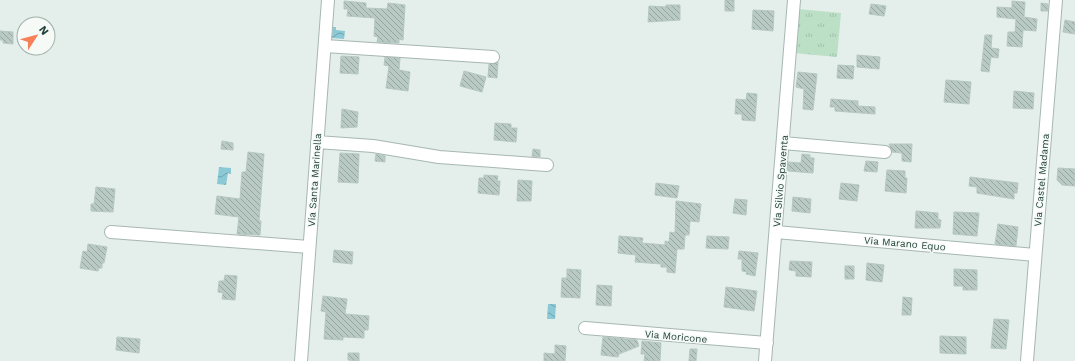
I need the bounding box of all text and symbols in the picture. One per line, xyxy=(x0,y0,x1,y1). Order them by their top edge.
north arrow xyxy=(16,16,56,56)
text: N xyxy=(36,23,51,38)
street label: Via Santa Marinella xyxy=(306,133,323,227)
street label: Via Castel Madama xyxy=(1032,133,1051,227)
street label: Via Silvio Spaventa xyxy=(771,134,790,227)
street label: Via Marano Equo xyxy=(864,234,946,253)
street label: Via Moricone xyxy=(644,328,708,345)

